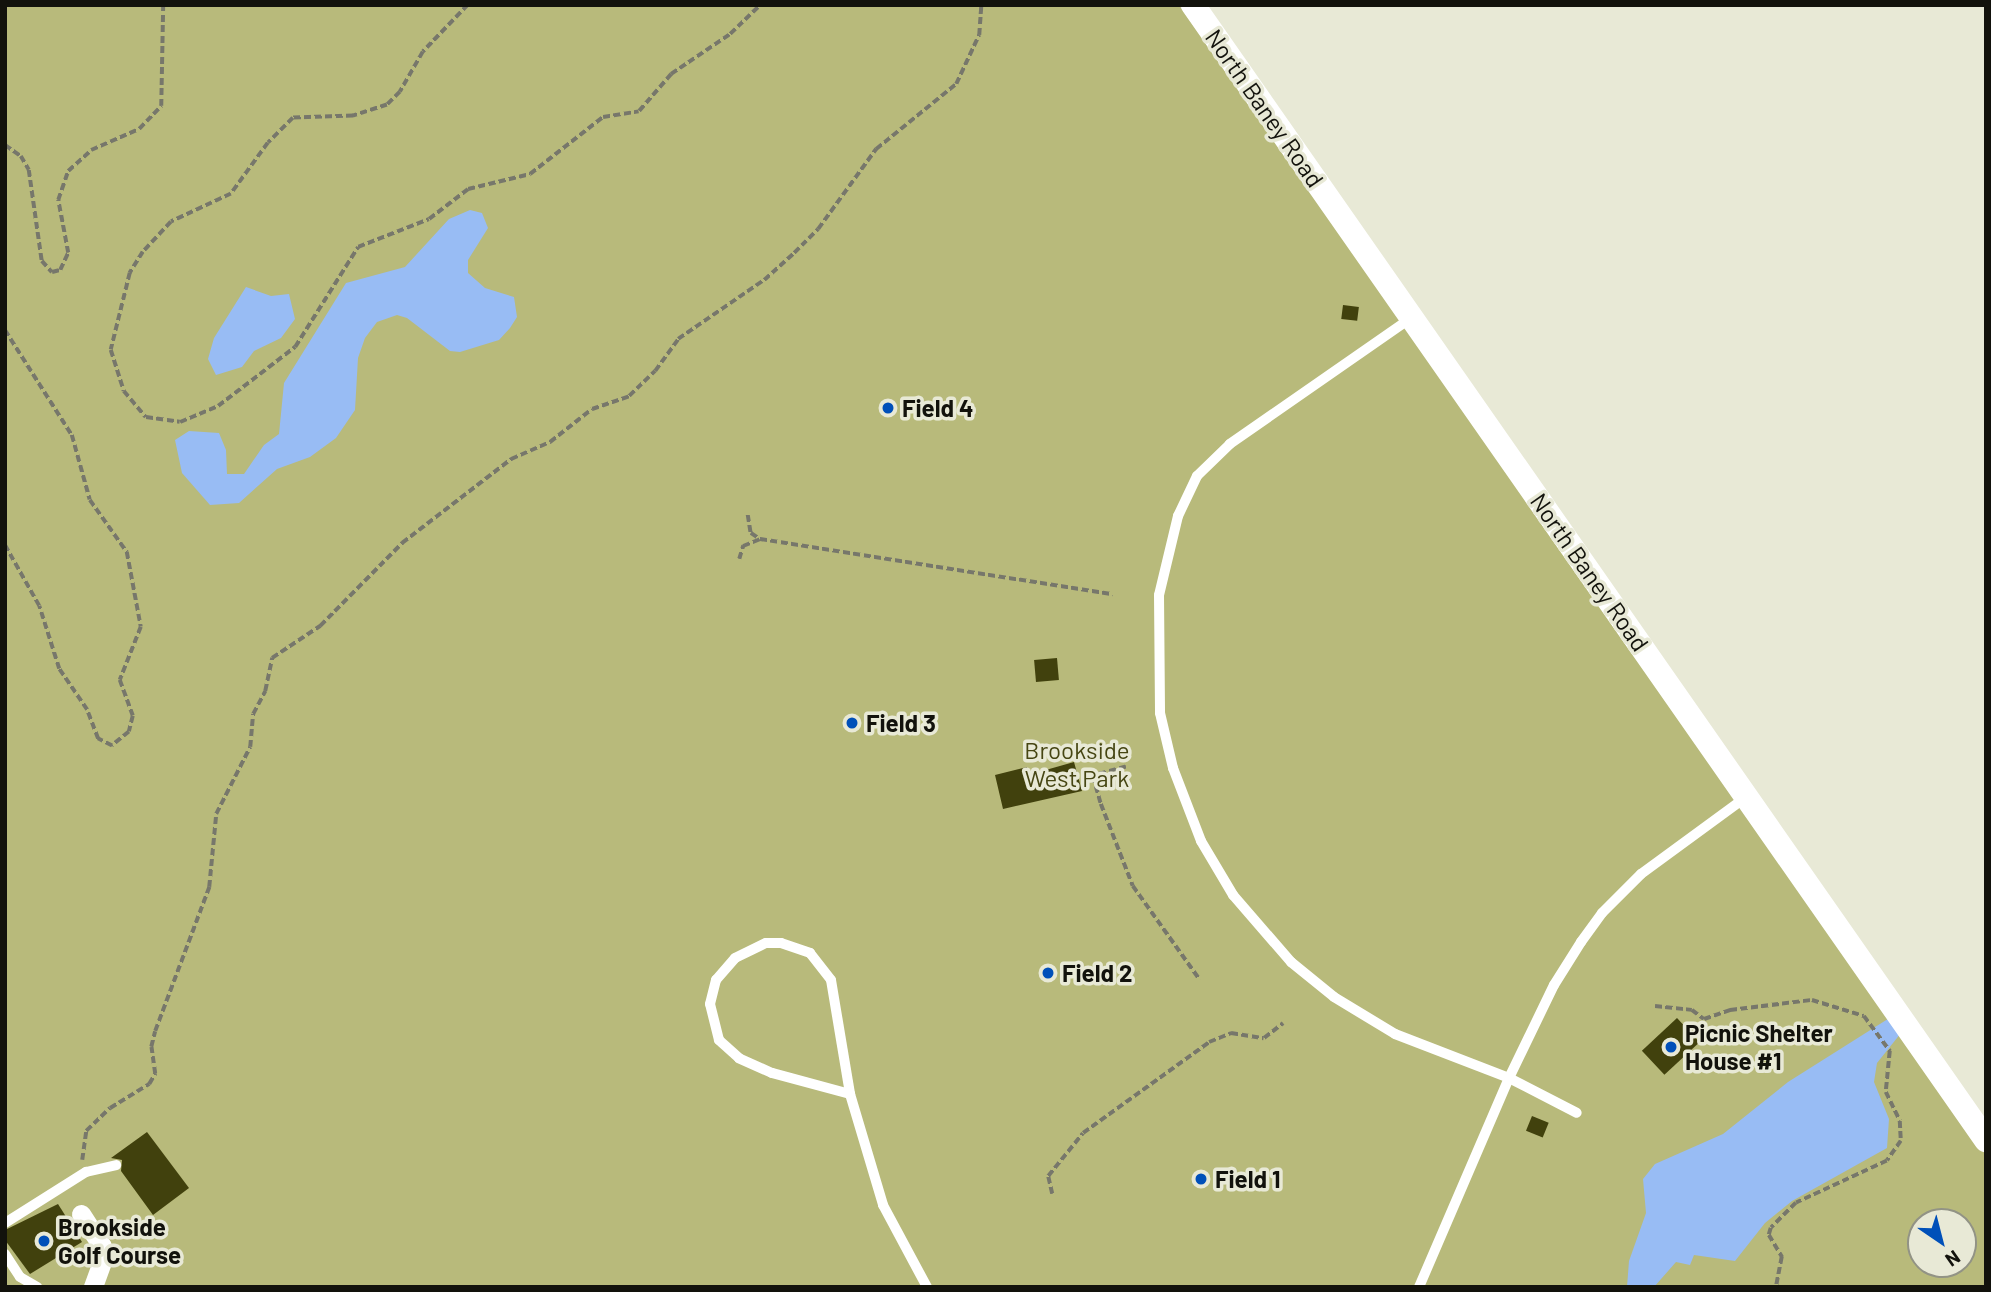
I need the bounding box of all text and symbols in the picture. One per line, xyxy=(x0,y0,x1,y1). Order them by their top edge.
street label: North Baney Road xyxy=(1200,23,1330,193)
place label: Field 4 xyxy=(902,394,973,422)
marker: Field 4 xyxy=(880,400,896,416)
street label: North Baney Road xyxy=(1525,487,1655,657)
place label: Field 3 xyxy=(866,709,936,737)
marker: Field 3 xyxy=(844,715,860,731)
park label: Brookside West Park xyxy=(1024,736,1130,792)
place label: Field 2 xyxy=(1062,959,1132,987)
marker: Field 2 xyxy=(1040,965,1056,981)
place label: Picnic Shelter House #1 xyxy=(1685,1019,1833,1075)
marker: Picnic Shelter House #1 xyxy=(1663,1039,1679,1055)
place label: Field 1 xyxy=(1215,1165,1280,1193)
marker: Field 1 xyxy=(1193,1171,1209,1187)
north arrow xyxy=(1907,1208,1977,1278)
place label: Brookside Golf Course xyxy=(58,1213,181,1269)
marker: Brookside Golf Course xyxy=(36,1233,52,1249)
text: N xyxy=(1941,1246,1965,1272)

